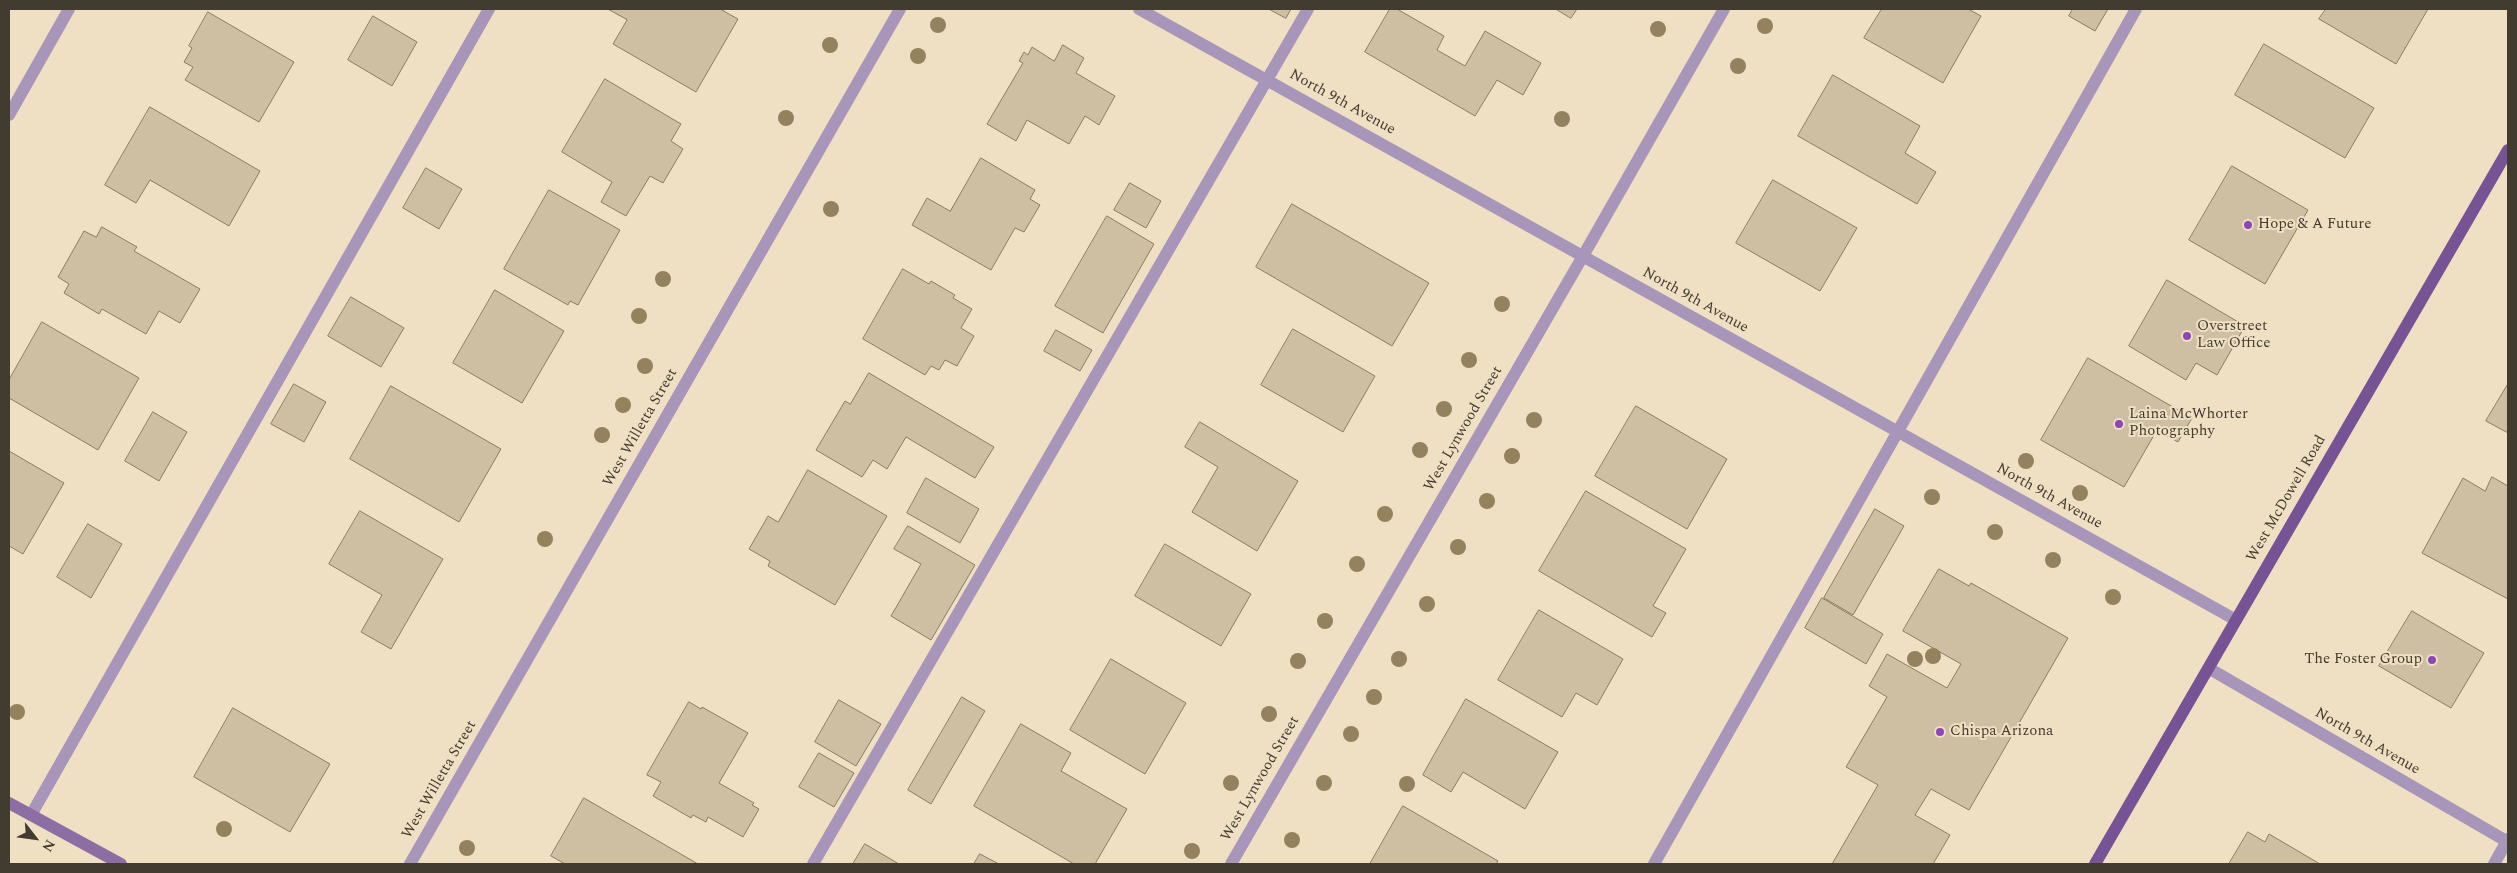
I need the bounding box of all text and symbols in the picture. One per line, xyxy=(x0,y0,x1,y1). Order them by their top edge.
street label: North 9th Avenue xyxy=(1286,66,1398,140)
place label: Hope & A Future xyxy=(2258,216,2371,234)
marker: Hope & A Future xyxy=(2242,219,2254,231)
street label: North 9th Avenue xyxy=(1639,264,1751,338)
place label: Overstreet Law Office xyxy=(2197,318,2271,353)
marker: Overstreet Law Office xyxy=(2181,330,2193,342)
street label: West Lynwood Street xyxy=(1421,363,1507,495)
street label: West Willetta Street xyxy=(600,366,682,490)
place label: Laina McWhorter Photography xyxy=(2129,406,2248,441)
marker: Laina McWhorter Photography xyxy=(2113,418,2125,430)
street label: West McDowell Road xyxy=(2243,432,2331,566)
street label: North 9th Avenue xyxy=(1993,460,2105,534)
place label: The Foster Group xyxy=(2304,651,2422,669)
marker: The Foster Group xyxy=(2426,654,2438,666)
street label: North 9th Avenue xyxy=(2311,705,2423,779)
street label: West Lynwood Street xyxy=(1218,713,1304,845)
street label: West Willetta Street xyxy=(399,718,481,842)
place label: Chispa Arizona xyxy=(1950,723,2053,741)
marker: Chispa Arizona xyxy=(1934,726,1946,738)
north arrow xyxy=(10,813,60,863)
text: N xyxy=(36,836,60,856)

